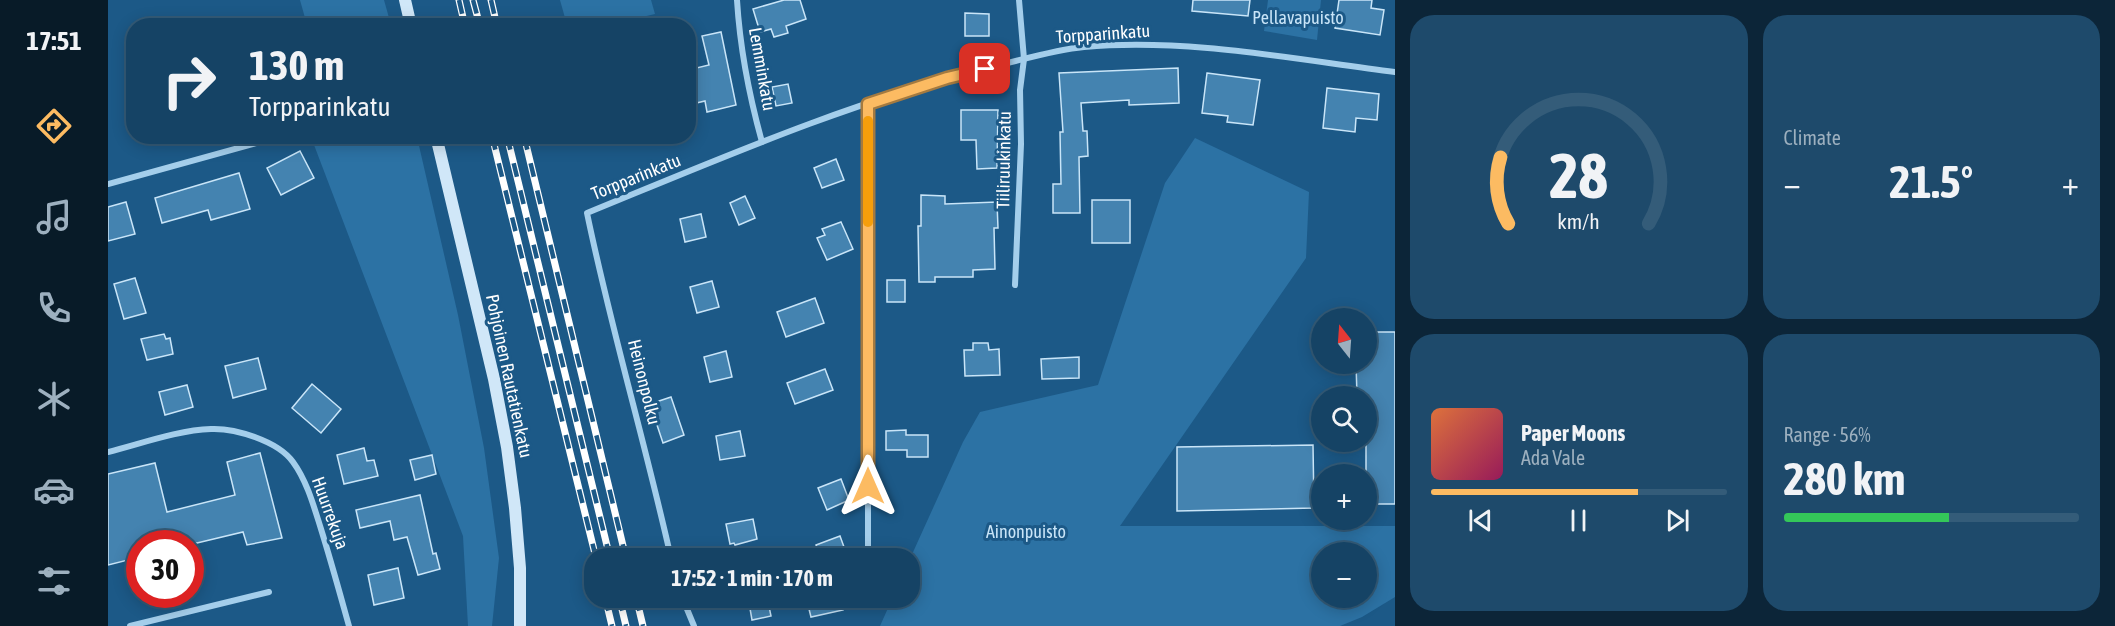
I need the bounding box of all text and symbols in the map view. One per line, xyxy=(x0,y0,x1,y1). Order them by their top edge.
park label: Pellavapuisto xyxy=(1252,7,1344,28)
street label: Torpparinkatu xyxy=(1055,20,1151,47)
text: 17:51 xyxy=(26,25,82,56)
street label: Lemminkatu xyxy=(745,26,780,112)
text: 130 m xyxy=(249,41,344,89)
icon: right xyxy=(150,42,228,120)
pin xyxy=(959,43,1010,94)
icon: arrive xyxy=(968,52,1001,85)
text: Torpparinkatu xyxy=(249,91,391,122)
icon: directions xyxy=(33,105,75,147)
street label: Tiiliruukinkatu xyxy=(992,111,1015,209)
text: Climate xyxy=(1784,126,1841,149)
text: 28 xyxy=(1549,140,1608,211)
street label: Torpparinkatu xyxy=(588,149,683,204)
text: 21.5° xyxy=(1889,156,1973,208)
text: − xyxy=(1784,164,1801,202)
text: + xyxy=(2062,164,2079,202)
icon: music xyxy=(33,196,75,238)
text: km/h xyxy=(1557,209,1600,234)
icon: phone xyxy=(33,287,75,329)
street label: Pohjoinen Rautatienkatu xyxy=(482,292,537,460)
north arrow xyxy=(1311,308,1377,374)
map controls xyxy=(1311,308,1377,608)
street label: Heinonpolku xyxy=(624,337,665,427)
icon: climate xyxy=(33,378,75,420)
button: search xyxy=(1311,386,1377,452)
text: Paper Moons xyxy=(1521,420,1625,446)
text: Range · 56% xyxy=(1784,423,1871,446)
text: Ada Vale xyxy=(1521,446,1585,469)
text: 280 km xyxy=(1784,453,1905,505)
position arrow xyxy=(836,454,900,518)
button: + xyxy=(1311,464,1377,530)
icon: car xyxy=(33,469,75,511)
street label: Huurrekuja xyxy=(308,474,353,552)
icon: previous xyxy=(1464,504,1497,537)
icon: pause xyxy=(1562,504,1595,537)
icon: next xyxy=(1661,504,1694,537)
park label: Ainonpuisto xyxy=(986,521,1066,542)
speed limit sign: 30 xyxy=(126,530,204,608)
button: − xyxy=(1311,542,1377,608)
icon: filters xyxy=(33,560,75,602)
text: 17:52 · 1 min · 170 m xyxy=(671,565,833,591)

